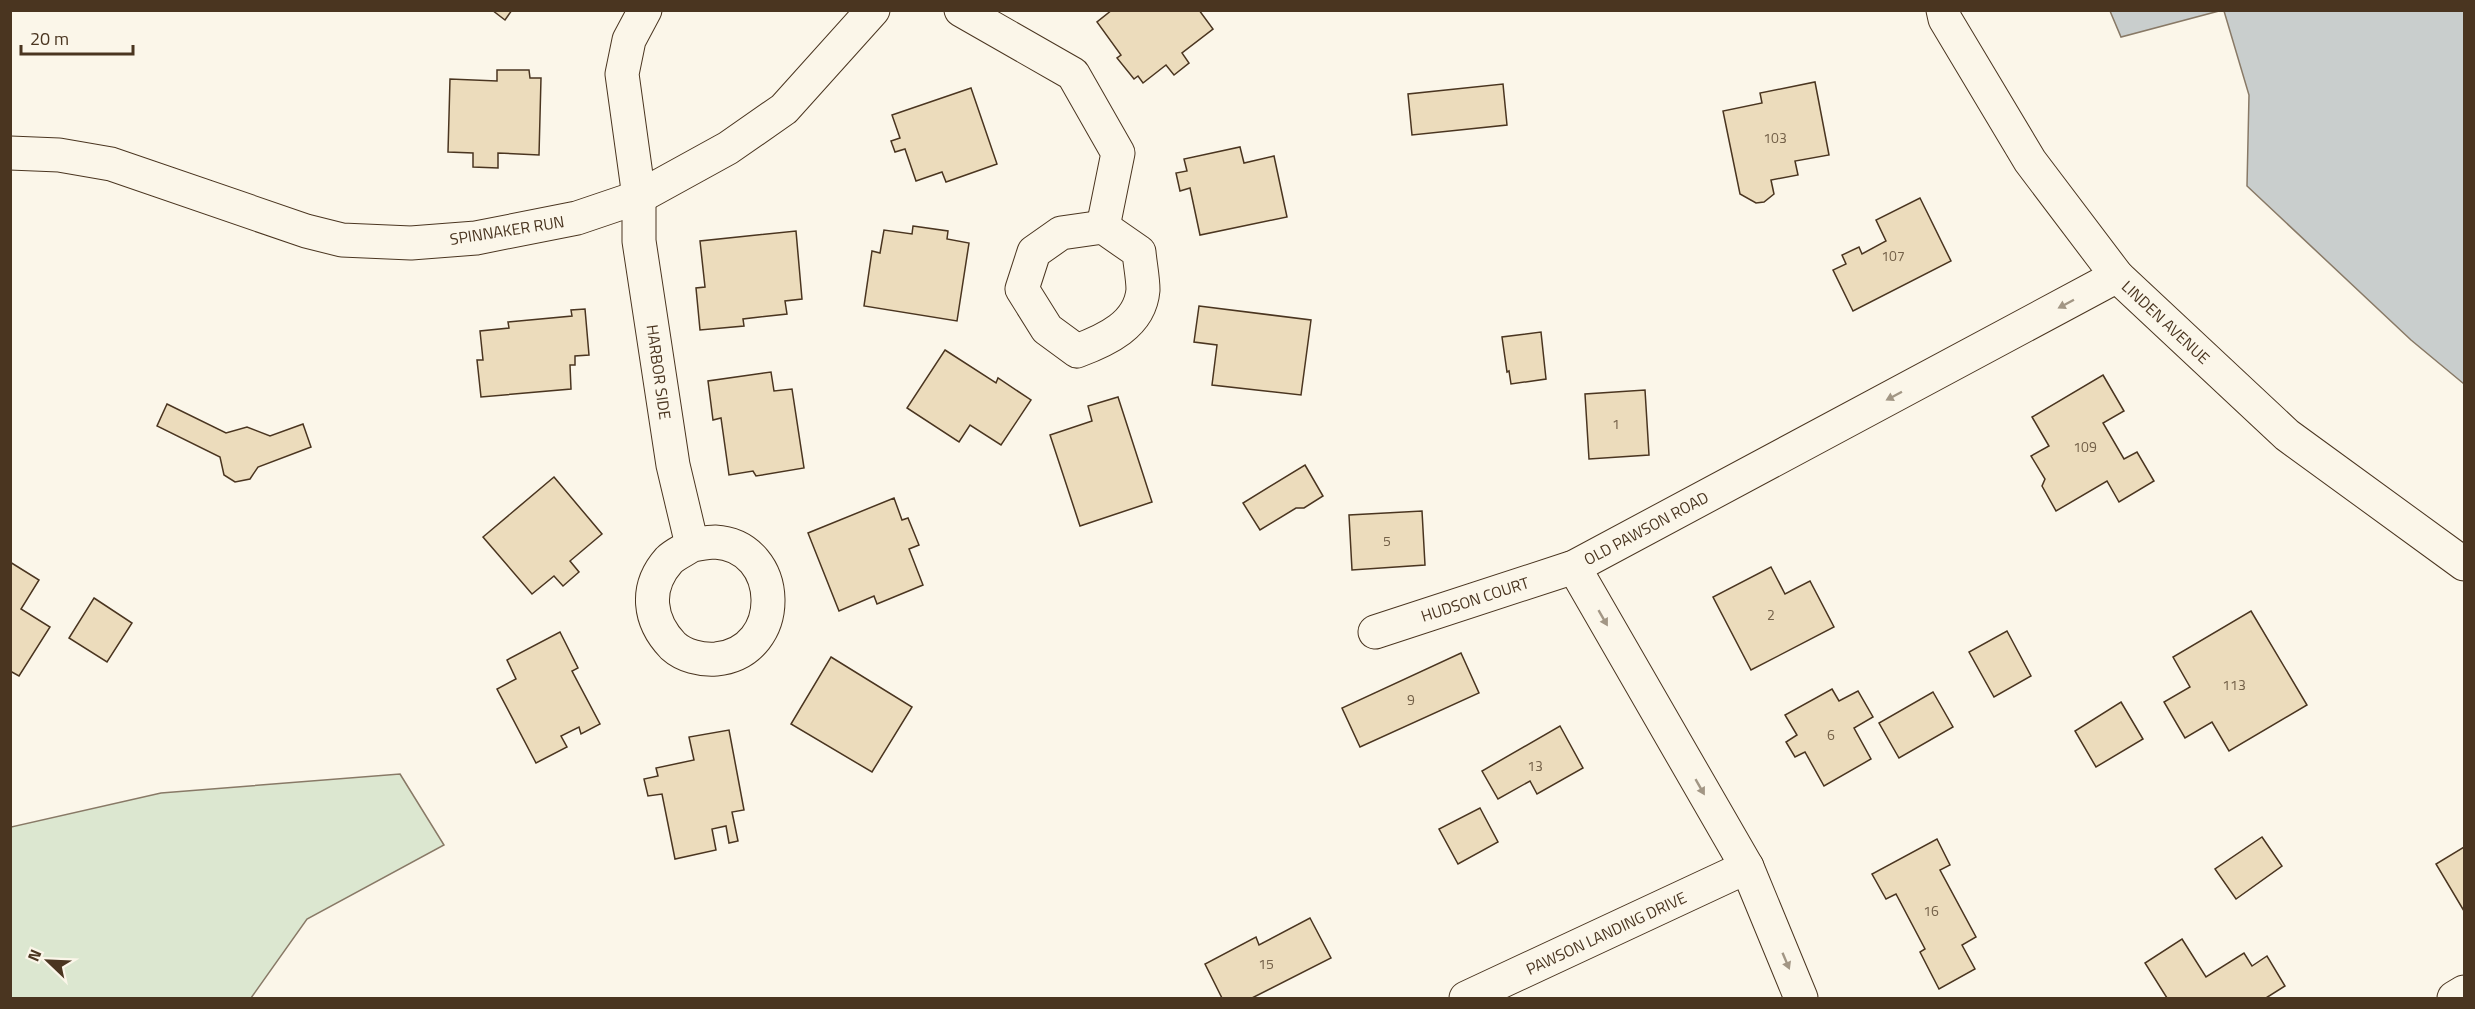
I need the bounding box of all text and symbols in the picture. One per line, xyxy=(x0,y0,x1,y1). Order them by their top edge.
scale bar xyxy=(21,18,134,56)
text: 20 m xyxy=(30,25,69,52)
house number: 103 xyxy=(1763,127,1787,148)
street label: SPINNAKER RUN xyxy=(448,209,566,251)
house number: 107 xyxy=(1881,245,1905,266)
street label: LINDEN AVENUE xyxy=(2116,275,2216,369)
one-way arrow xyxy=(2057,299,2074,309)
street label: HARBOR SIDE xyxy=(640,323,678,421)
one-way arrow xyxy=(1885,391,1902,401)
house number: 1 xyxy=(1612,413,1620,434)
house number: 109 xyxy=(2073,436,2097,457)
street label: OLD PAWSON ROAD xyxy=(1579,485,1713,571)
house number: 5 xyxy=(1383,530,1391,551)
street label: HUDSON COURT xyxy=(1418,570,1533,628)
house number: 2 xyxy=(1767,604,1775,625)
one-way arrow xyxy=(1598,609,1608,626)
house number: 113 xyxy=(2222,674,2246,695)
house number: 9 xyxy=(1407,689,1415,710)
house number: 6 xyxy=(1827,724,1835,745)
house number: 13 xyxy=(1527,755,1543,776)
one-way arrow xyxy=(1695,779,1705,796)
street label: PAWSON LANDING DRIVE xyxy=(1522,885,1690,981)
house number: 16 xyxy=(1923,900,1939,921)
north arrow xyxy=(18,931,78,991)
text: N xyxy=(21,945,47,965)
house number: 15 xyxy=(1258,953,1274,974)
one-way arrow xyxy=(1781,953,1791,971)

